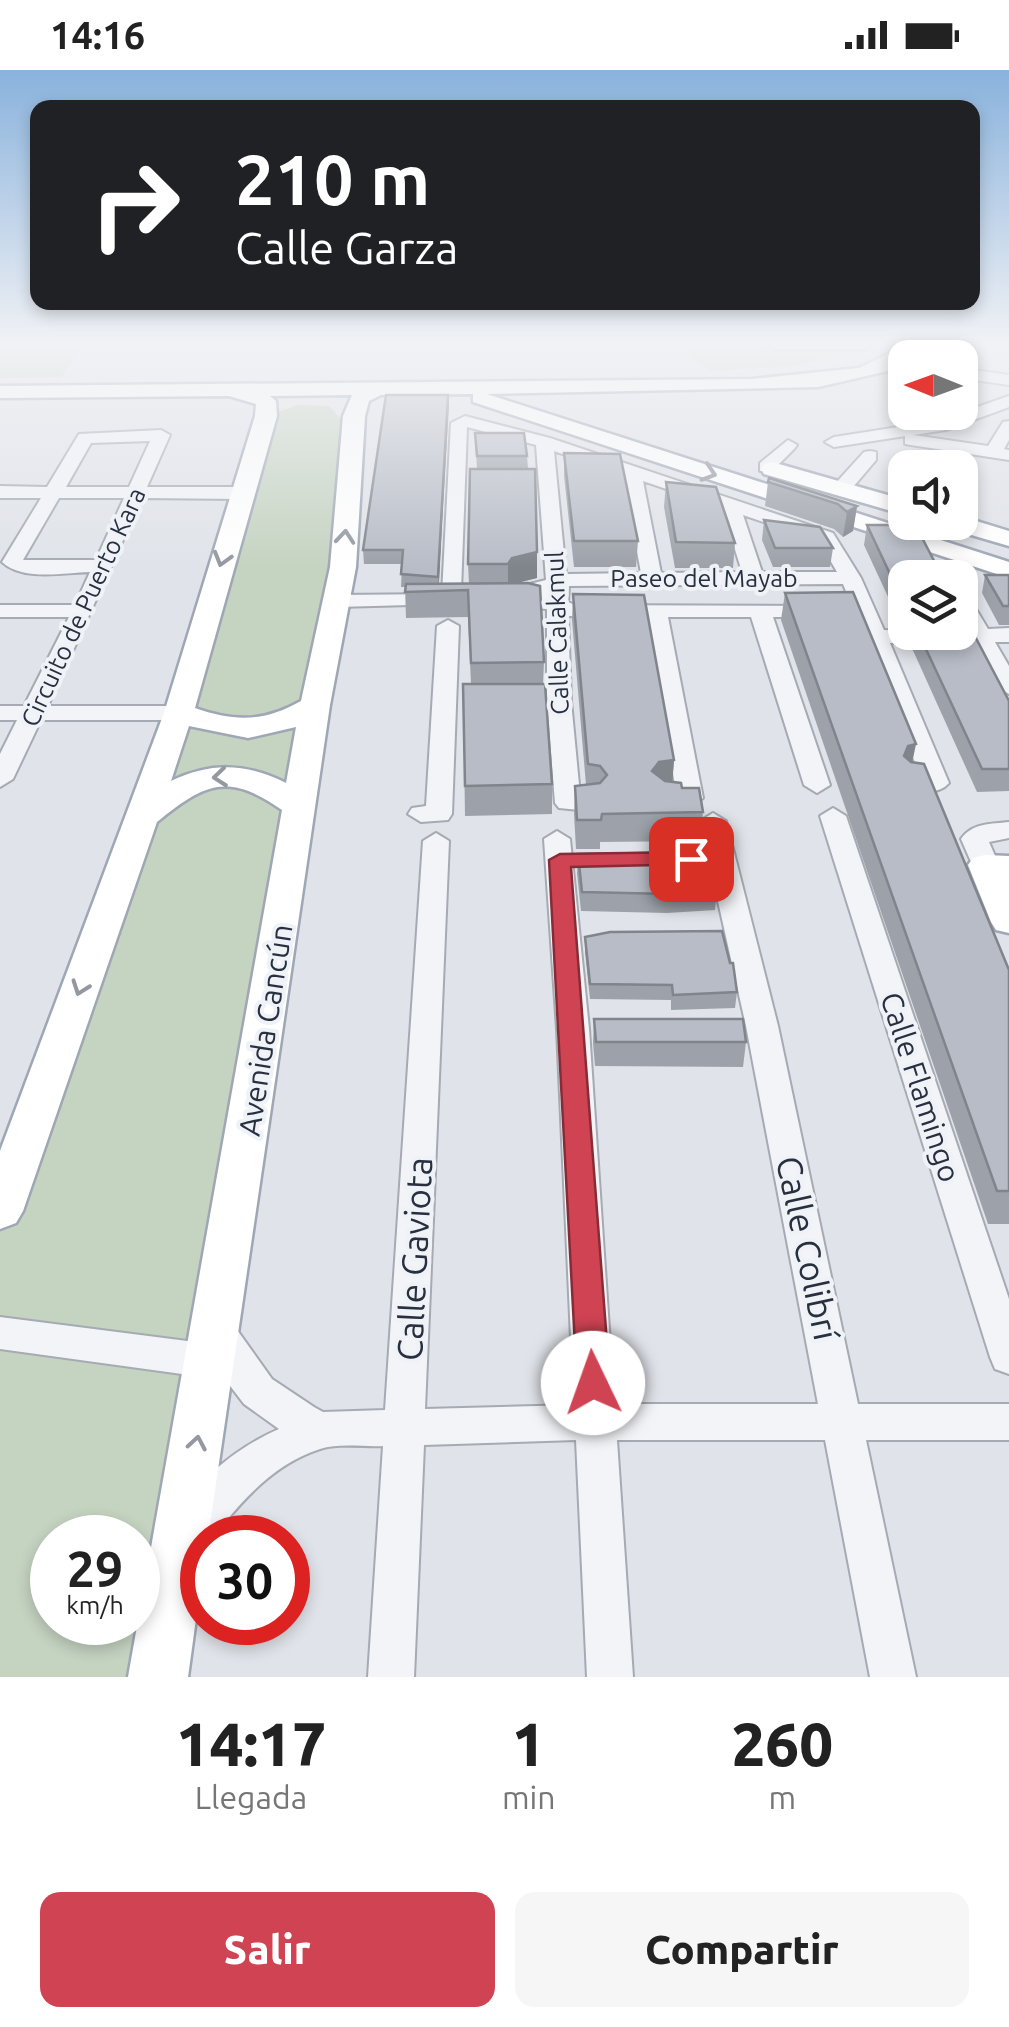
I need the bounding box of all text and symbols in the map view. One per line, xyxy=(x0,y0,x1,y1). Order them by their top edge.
text: 14:16 xyxy=(50,14,145,56)
icon: right xyxy=(70,140,200,270)
text: 210 m xyxy=(235,140,430,218)
text: Calle Garza xyxy=(235,222,458,273)
north arrow xyxy=(888,340,978,430)
map controls xyxy=(888,340,978,650)
button: sound xyxy=(888,450,978,540)
one-way arrow xyxy=(700,461,717,481)
street label: Circuito de Puerto Kara xyxy=(15,483,151,731)
one-way arrow xyxy=(334,528,356,544)
one-way arrow xyxy=(212,550,233,567)
street label: Calle Calakmul xyxy=(540,551,574,715)
button: layers xyxy=(888,560,978,650)
street label: Paseo del Mayab xyxy=(610,564,798,592)
one-way arrow xyxy=(212,765,228,787)
pin xyxy=(649,817,734,902)
icon: arrive xyxy=(664,832,719,887)
street label: Avenida Cancún xyxy=(231,922,299,1138)
one-way arrow xyxy=(71,978,92,995)
street label: Calle Flamingo xyxy=(874,988,968,1186)
street label: Calle Colibrí xyxy=(769,1152,847,1345)
street label: Calle Gaviota xyxy=(389,1156,439,1362)
position arrow xyxy=(541,1331,645,1435)
one-way arrow xyxy=(186,1434,207,1451)
speed limit sign: 30 xyxy=(180,1515,310,1645)
text: 29 xyxy=(67,1540,123,1596)
text: km/h xyxy=(66,1591,124,1619)
text: 14:17 xyxy=(176,1710,326,1777)
text: 1 xyxy=(512,1710,546,1777)
text: 260 xyxy=(732,1710,833,1777)
text: Llegada xyxy=(195,1779,307,1815)
text: min xyxy=(502,1779,556,1815)
text: m xyxy=(768,1779,796,1815)
button: Salir xyxy=(40,1892,495,2007)
button: Compartir xyxy=(515,1892,969,2007)

